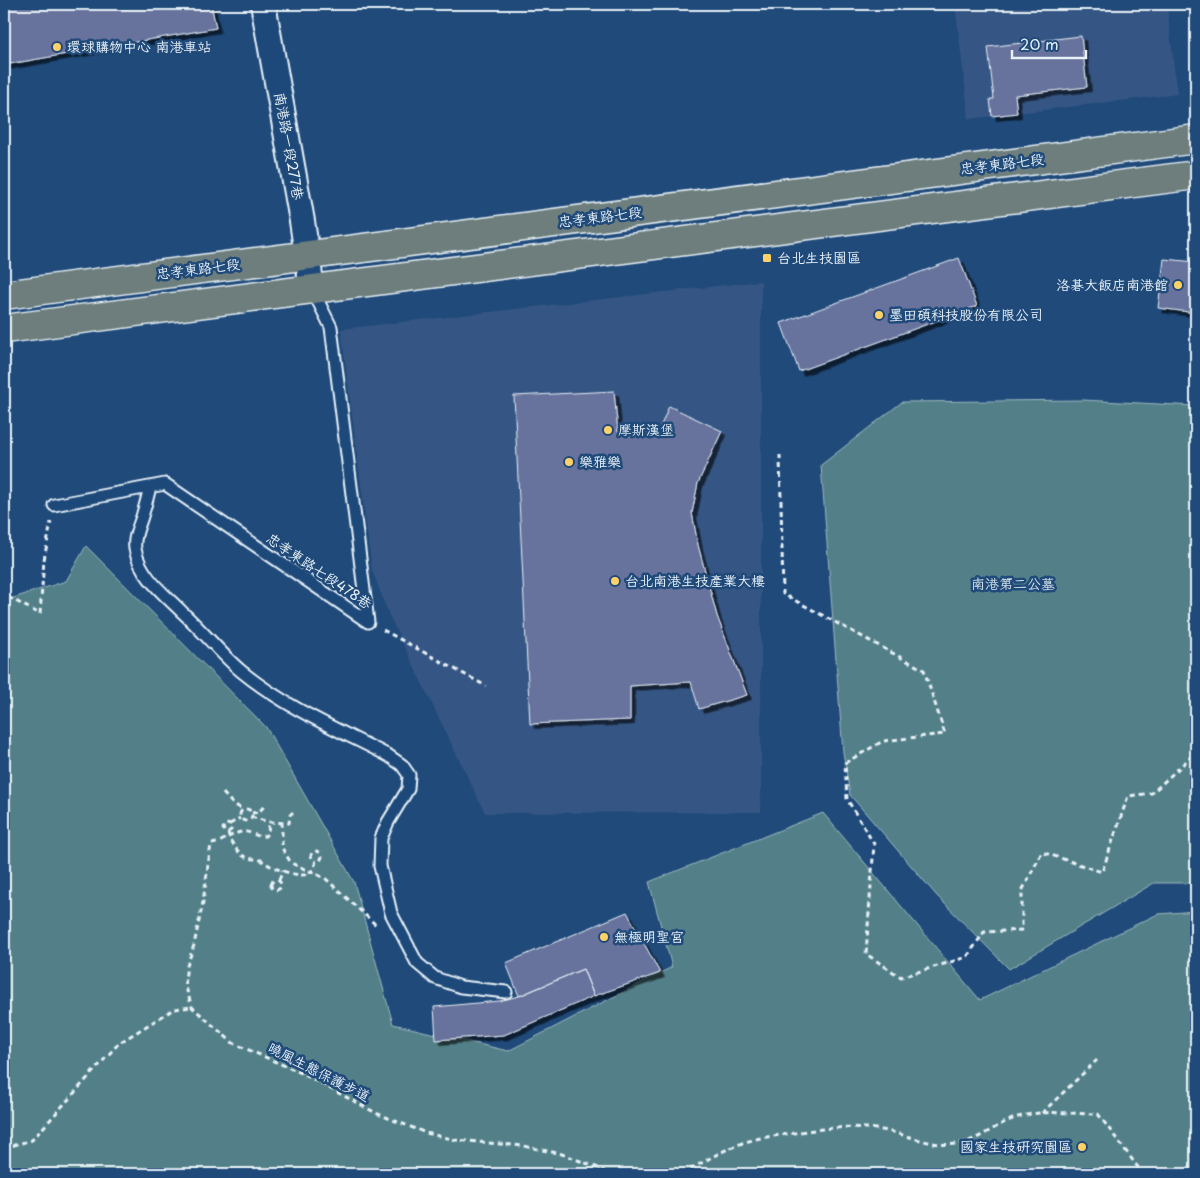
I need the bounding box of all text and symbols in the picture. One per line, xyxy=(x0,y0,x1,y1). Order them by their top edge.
scale bar xyxy=(1012,28,1086,60)
text: 20 m xyxy=(1020,32,1059,55)
place label: 環球購物中心 南港車站 xyxy=(67,36,212,57)
marker: 環球購物中心 南港車站 xyxy=(51,41,63,53)
street label: 南港路一段277巷 xyxy=(270,90,309,202)
street label: 忠孝東路七段 xyxy=(959,148,1045,179)
street label: 忠孝東路七段 xyxy=(557,201,643,232)
place label: 台北生技園區 xyxy=(777,247,861,268)
marker: 台北生技園區 xyxy=(761,252,773,264)
street label: 忠孝東路七段 xyxy=(155,253,241,284)
place label: 洛碁大飯店南港館 xyxy=(1056,274,1168,295)
marker: 洛碁大飯店南港館 xyxy=(1172,279,1184,291)
place label: 墨田碩科技股份有限公司 xyxy=(889,304,1043,325)
marker: 墨田碩科技股份有限公司 xyxy=(873,309,885,321)
place label: 摩斯漢堡 xyxy=(618,419,674,440)
marker: 摩斯漢堡 xyxy=(602,424,614,436)
place label: 樂雅樂 xyxy=(579,451,621,472)
marker: 樂雅樂 xyxy=(563,456,575,468)
street label: 忠孝東路七段478巷 xyxy=(262,527,377,614)
place label: 台北南港生技產業大樓 xyxy=(625,570,765,591)
park label: 南港第二公墓 xyxy=(971,573,1055,594)
marker: 台北南港生技產業大樓 xyxy=(609,575,621,587)
place label: 無極明聖宮 xyxy=(614,926,684,947)
marker: 無極明聖宮 xyxy=(598,931,610,943)
street label: 曉風生態保護步道 xyxy=(265,1037,374,1106)
place label: 國家生技研究園區 xyxy=(960,1136,1072,1157)
marker: 國家生技研究園區 xyxy=(1076,1141,1088,1153)

